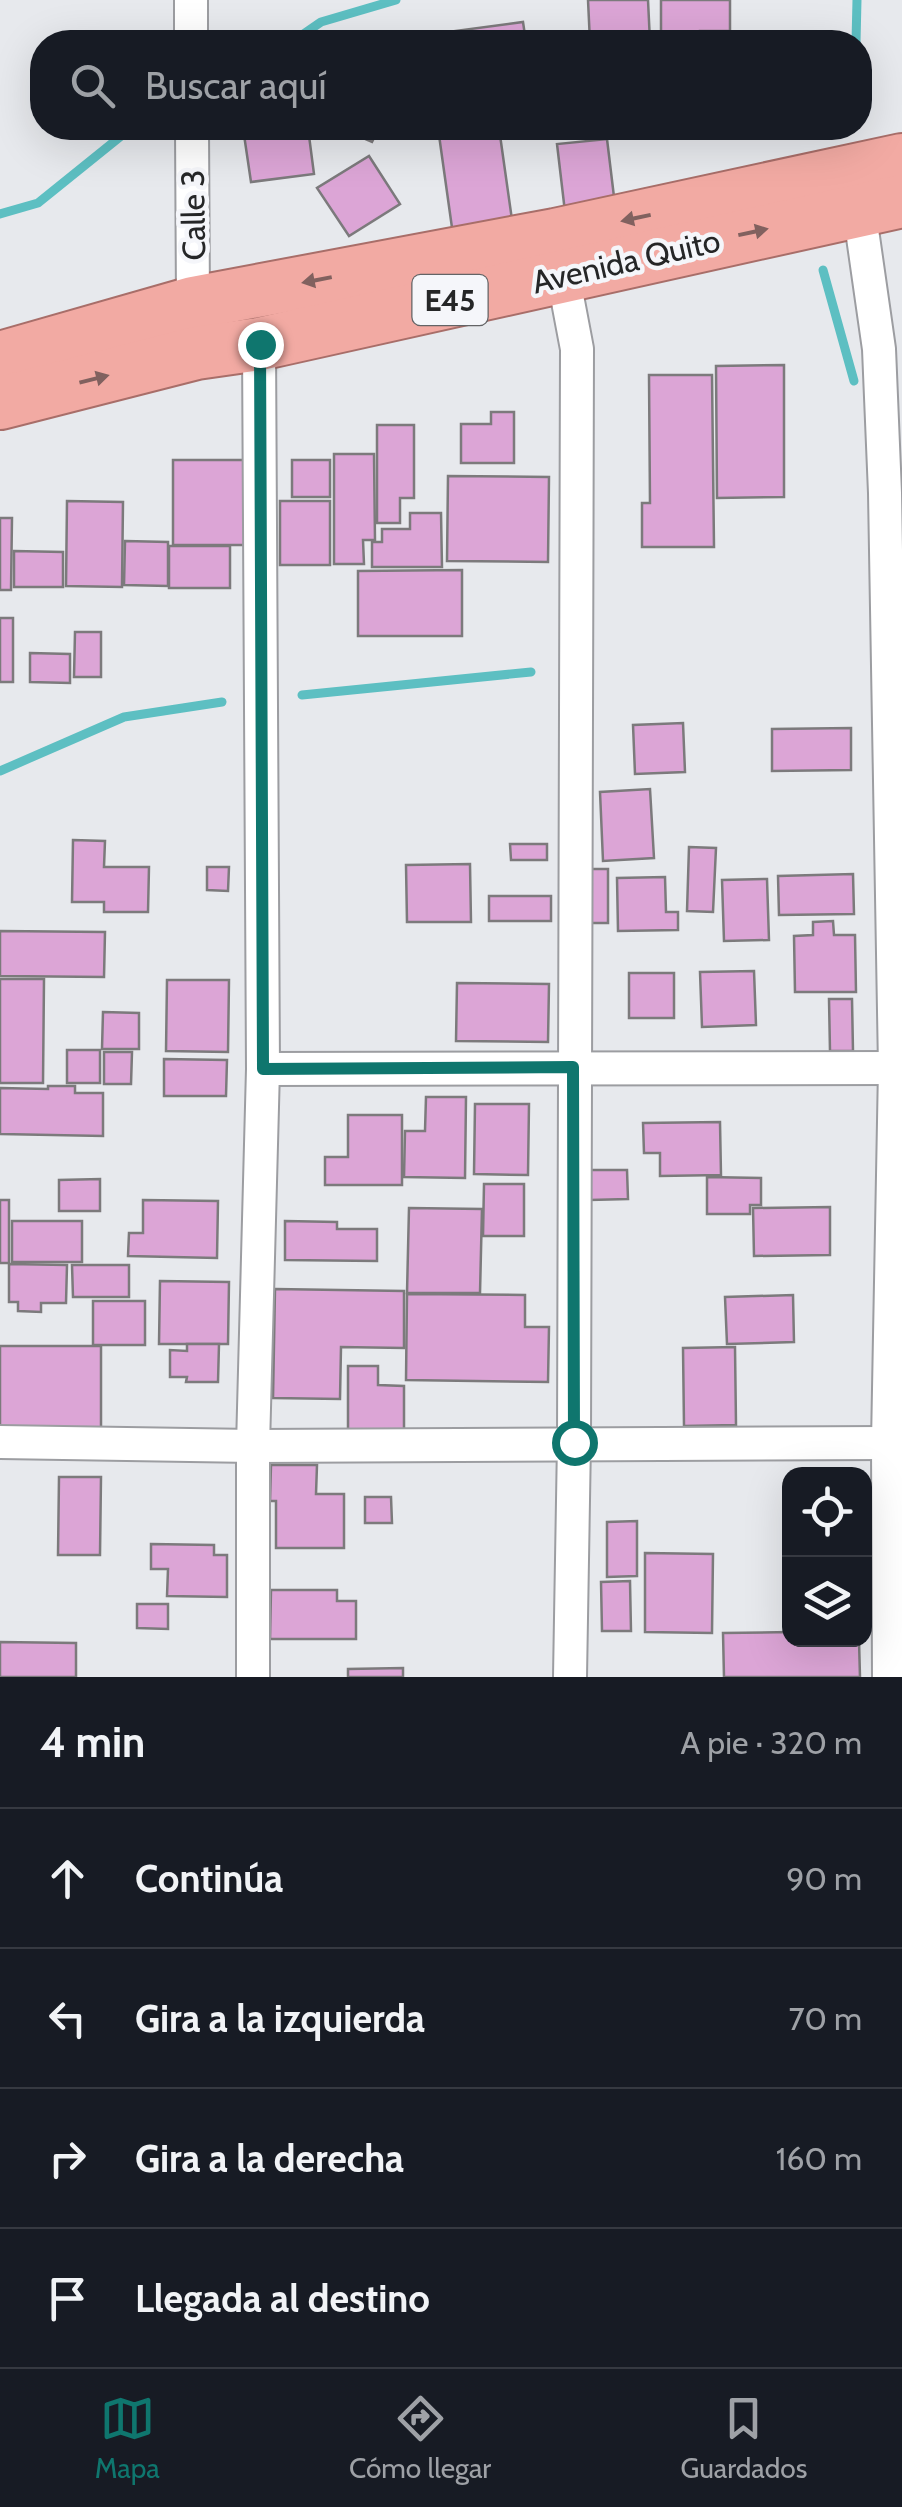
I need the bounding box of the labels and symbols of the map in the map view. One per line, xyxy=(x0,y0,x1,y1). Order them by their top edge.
street label: Calle 3 xyxy=(173,169,213,261)
one-way arrow xyxy=(620,210,651,226)
street label: Avenida Quito xyxy=(528,220,724,302)
one-way arrow xyxy=(738,224,769,239)
one-way arrow xyxy=(300,273,332,288)
road number: E45 xyxy=(412,275,488,325)
route end xyxy=(238,322,284,368)
one-way arrow xyxy=(79,371,110,386)
route start xyxy=(552,1420,598,1466)

